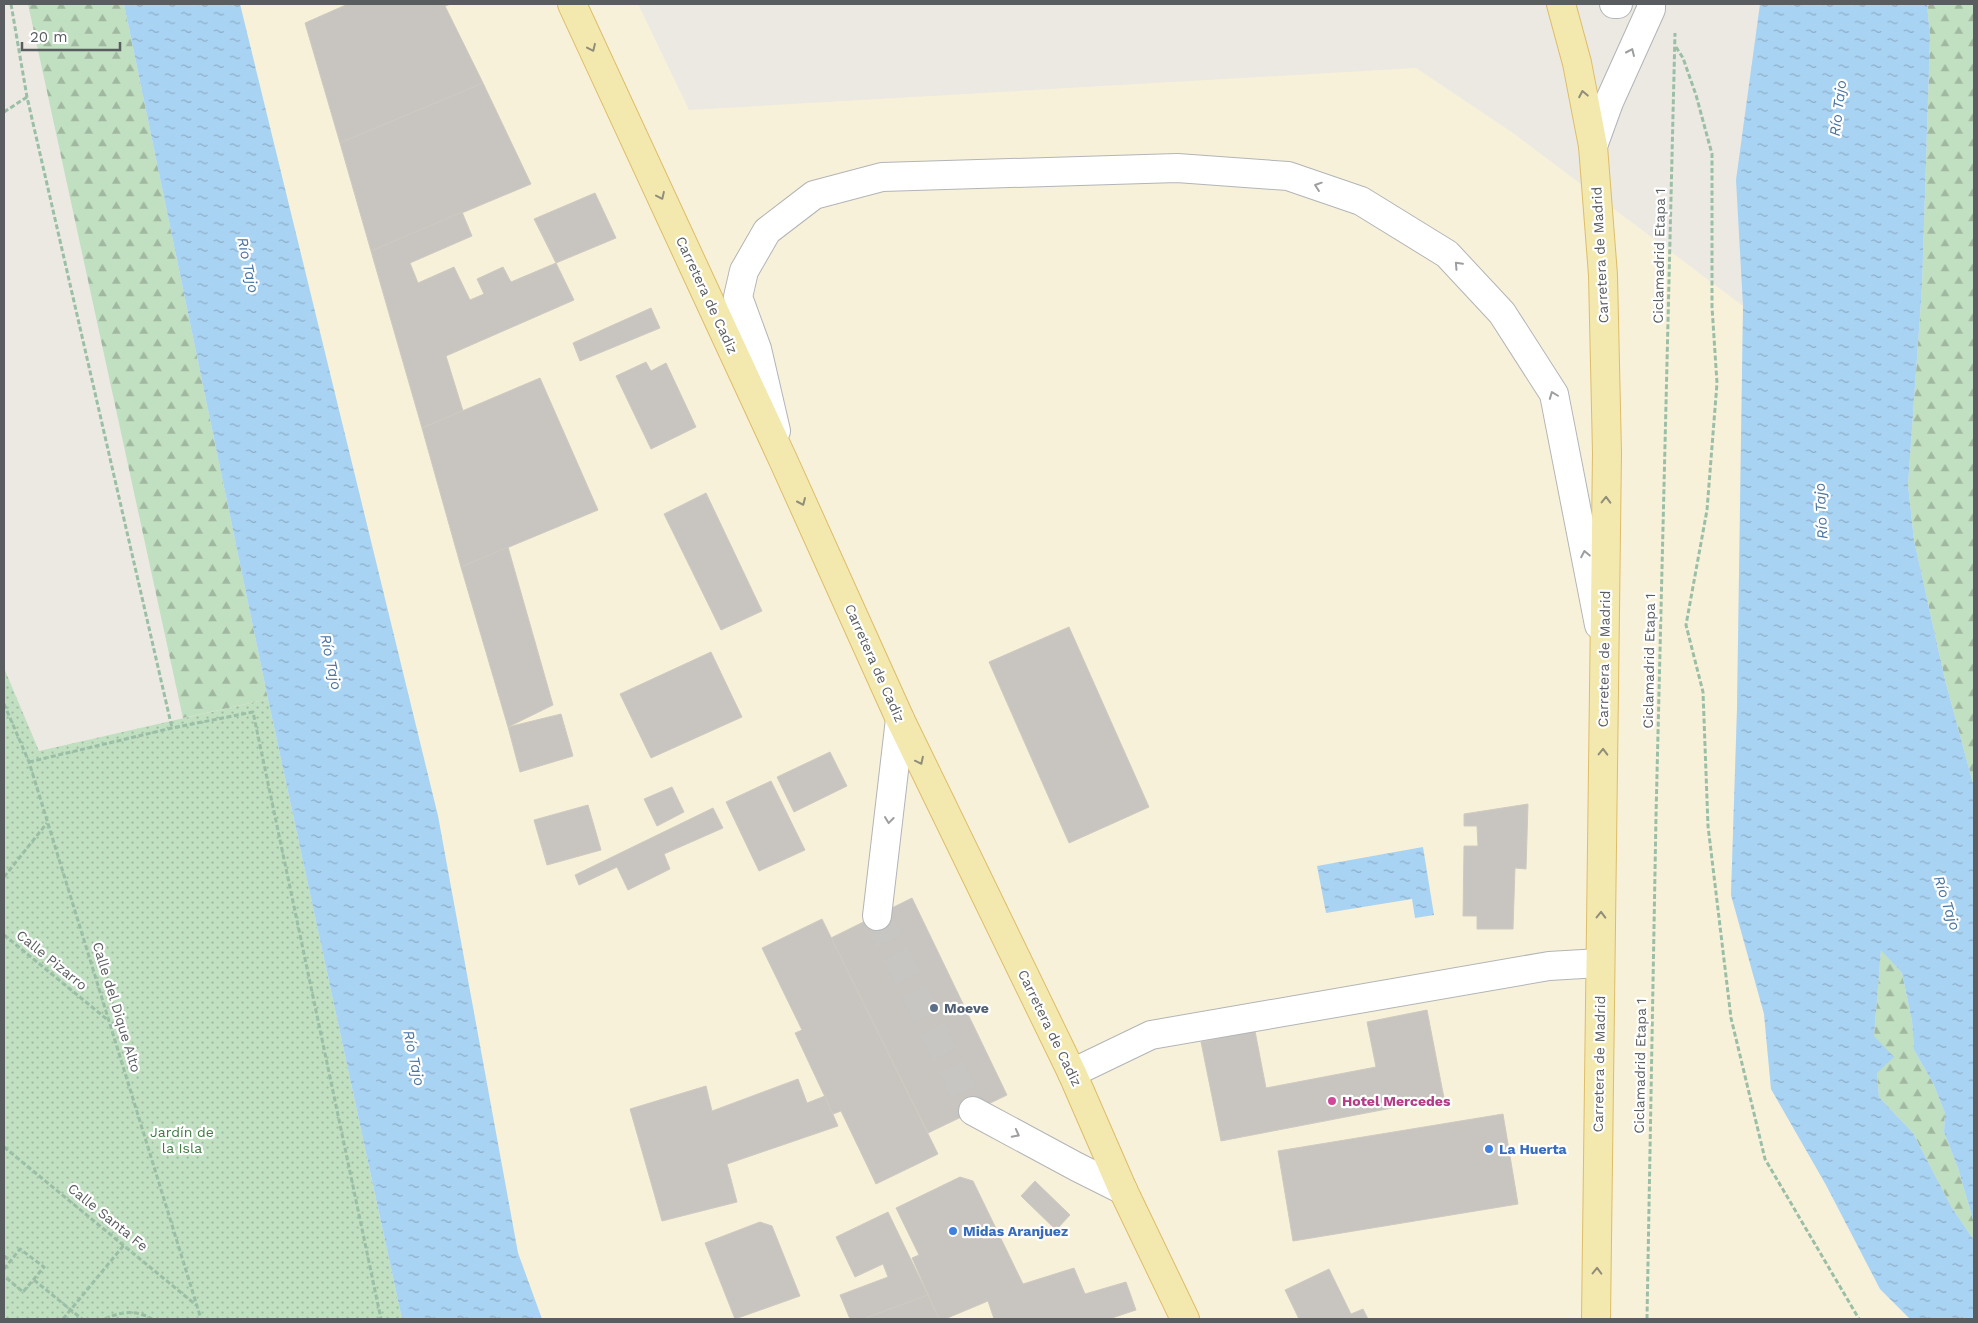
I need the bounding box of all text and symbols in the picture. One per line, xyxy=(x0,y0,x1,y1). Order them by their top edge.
scale bar xyxy=(22,20,120,52)
text: 20 m xyxy=(30,28,68,46)
one-way arrow xyxy=(586,43,597,52)
one-way arrow xyxy=(1625,48,1636,57)
water label: Río Tajo xyxy=(1826,79,1850,137)
one-way arrow xyxy=(1578,90,1589,98)
one-way arrow xyxy=(1314,182,1322,192)
street label: Carretera de Madrid xyxy=(1588,186,1612,324)
street label: Ciclamadrid Etapa 1 xyxy=(1650,188,1668,324)
one-way arrow xyxy=(654,190,664,199)
street label: Carretera de Cadiz xyxy=(673,234,741,356)
water label: Río Tajo xyxy=(233,236,263,295)
one-way arrow xyxy=(1455,261,1464,270)
one-way arrow xyxy=(1549,391,1559,400)
water label: Río Tajo xyxy=(1811,482,1831,540)
one-way arrow xyxy=(1601,496,1611,504)
one-way arrow xyxy=(795,497,806,506)
one-way arrow xyxy=(1580,550,1591,559)
street label: Carretera de Madrid xyxy=(1595,590,1613,728)
street label: Ciclamadrid Etapa 1 xyxy=(1640,593,1658,729)
street label: Carretera de Cadiz xyxy=(842,601,908,725)
water label: Río Tajo xyxy=(316,633,346,692)
one-way arrow xyxy=(1598,748,1608,756)
one-way arrow xyxy=(914,756,925,765)
one-way arrow xyxy=(884,816,895,824)
water label: Río Tajo xyxy=(1930,873,1964,933)
one-way arrow xyxy=(1596,910,1606,918)
street label: Calle Pizarro xyxy=(13,927,91,993)
street label: Calle del Dique Alto xyxy=(90,940,144,1074)
street label: Carretera de Cadiz xyxy=(1015,967,1085,1089)
street label: Carretera de Madrid xyxy=(1590,995,1608,1133)
street label: Ciclamadrid Etapa 1 xyxy=(1631,998,1649,1134)
place label: Moeve xyxy=(944,1000,989,1016)
marker: Moeve xyxy=(928,1002,940,1014)
water label: Río Tajo xyxy=(399,1029,429,1088)
place label: Hotel Mercedes xyxy=(1342,1093,1451,1109)
marker: Hotel Mercedes xyxy=(1326,1095,1338,1107)
park label: Jardín de la Isla xyxy=(150,1124,214,1156)
one-way arrow xyxy=(1011,1128,1020,1138)
place label: La Huerta xyxy=(1499,1141,1568,1157)
marker: La Huerta xyxy=(1483,1143,1495,1155)
street label: Calle Santa Fe xyxy=(65,1180,151,1254)
place label: Midas Aranjuez xyxy=(963,1223,1068,1239)
marker: Midas Aranjuez xyxy=(947,1225,959,1237)
one-way arrow xyxy=(1592,1266,1602,1274)

